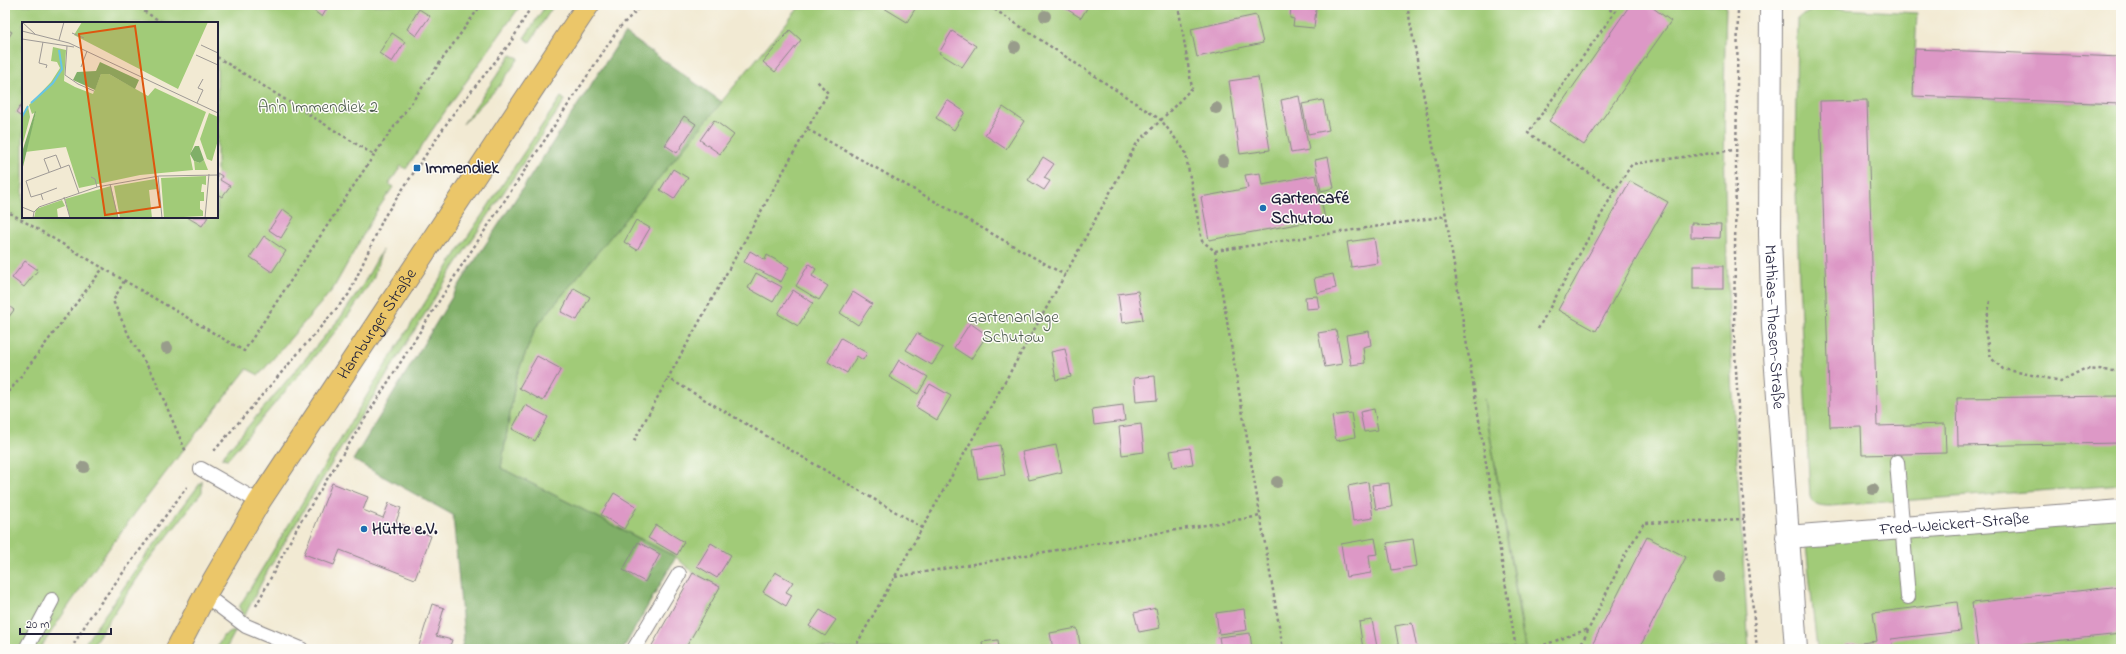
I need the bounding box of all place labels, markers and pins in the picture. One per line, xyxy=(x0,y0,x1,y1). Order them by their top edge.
place label: Immendiek xyxy=(425,156,500,181)
marker: Immendiek xyxy=(412,163,422,173)
place label: Gartencafé Schutow xyxy=(1271,186,1350,231)
marker: Gartencafé Schutow xyxy=(1258,203,1268,213)
place label: Hütte e.V. xyxy=(372,517,438,542)
marker: Hütte e.V. xyxy=(359,524,369,534)

